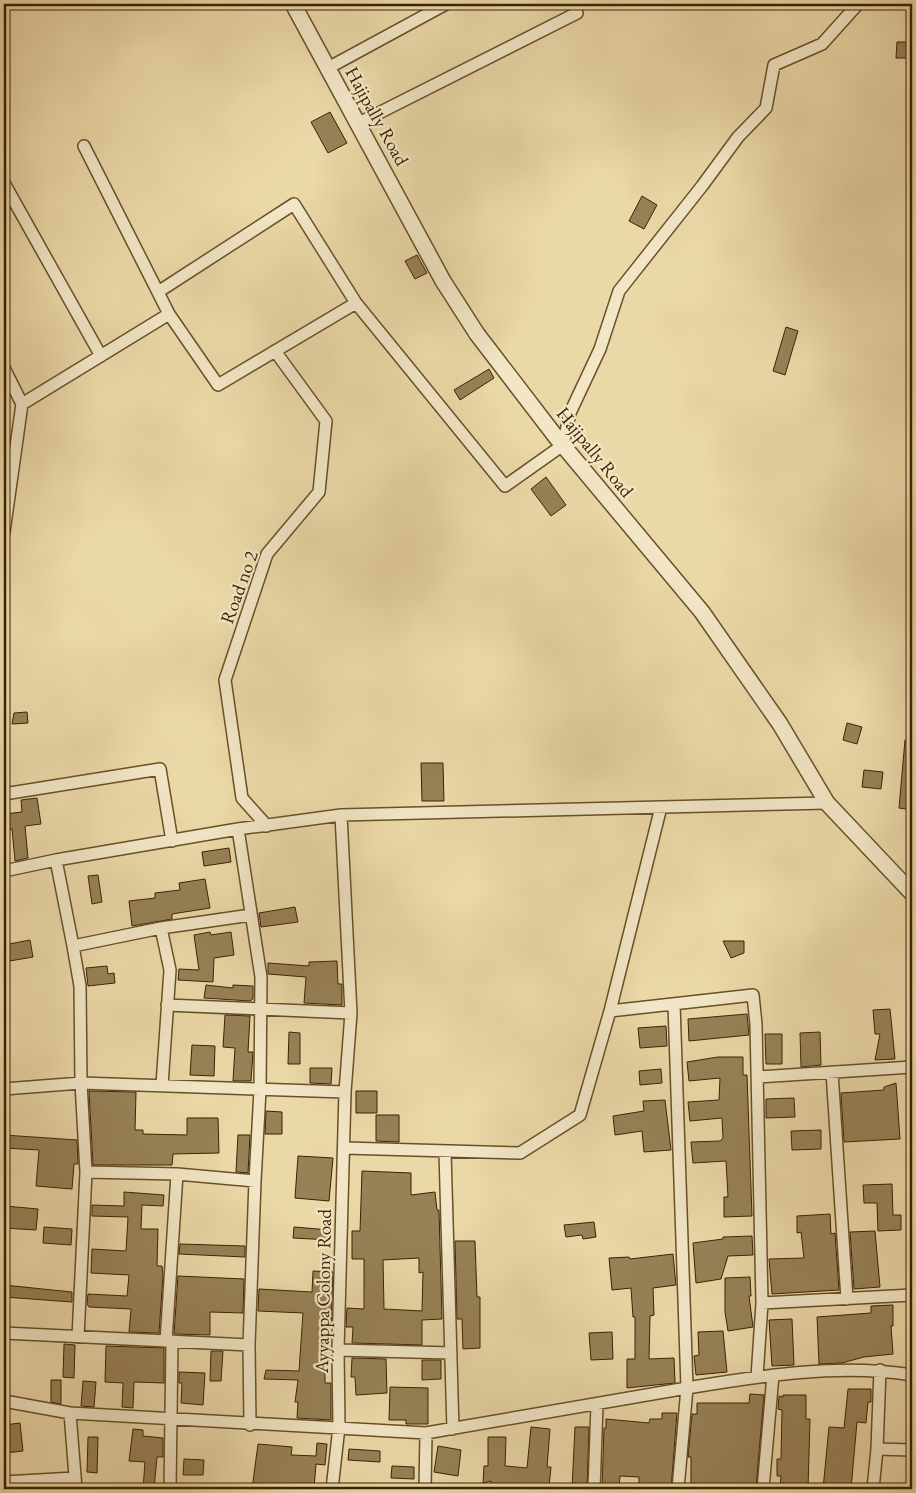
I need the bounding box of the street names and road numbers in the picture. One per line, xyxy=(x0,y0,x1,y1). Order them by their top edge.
street label: Hajipally Road xyxy=(339,62,415,170)
street label: Hajipally Road xyxy=(551,401,640,503)
street label: Road no 2 xyxy=(214,547,264,627)
street label: Ayyappa Colony Road xyxy=(309,1208,337,1374)

